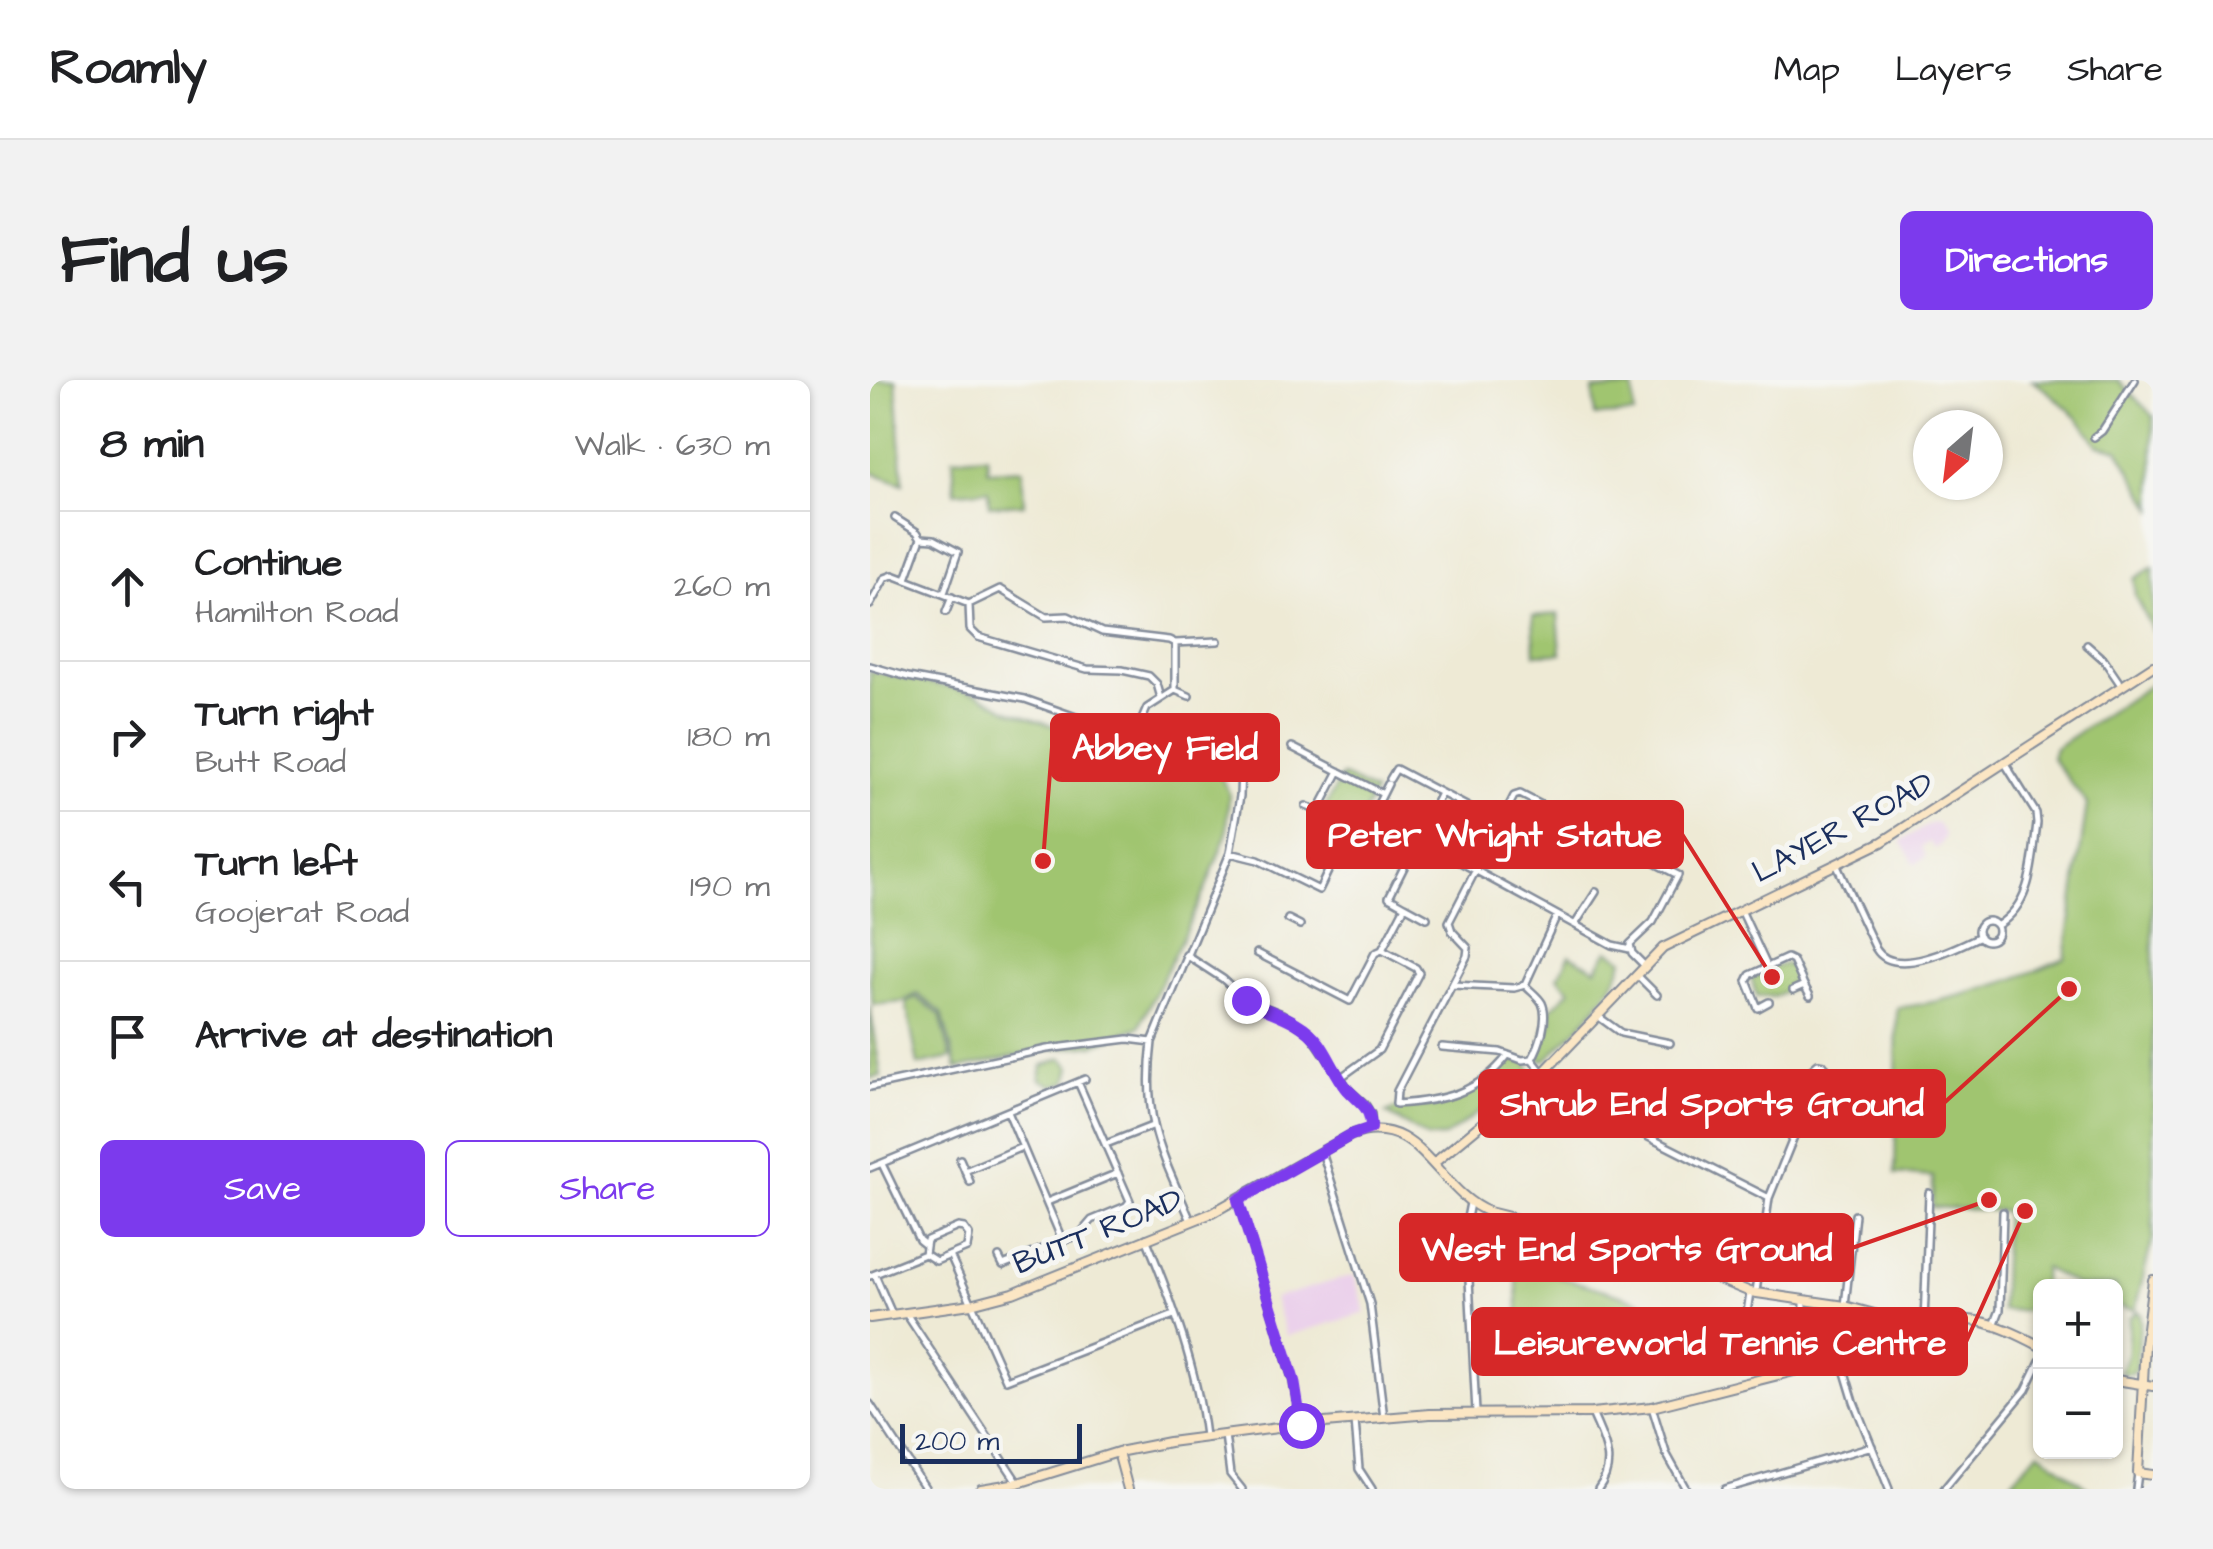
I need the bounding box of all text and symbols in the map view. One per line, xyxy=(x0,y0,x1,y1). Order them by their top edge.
text: Roamly xyxy=(50,36,207,102)
text: Map xyxy=(1774,45,1840,94)
text: Layers xyxy=(1895,45,2012,94)
text: Share xyxy=(2067,45,2163,94)
button: Directions xyxy=(1900,211,2153,310)
text: Find us xyxy=(60,212,289,309)
north arrow xyxy=(1913,410,2003,500)
text: 8 min xyxy=(100,416,204,474)
text: Walk · 630 m xyxy=(575,423,770,468)
text: Continue xyxy=(195,538,342,590)
icon: ahead xyxy=(100,559,155,614)
text: 260 m xyxy=(674,564,770,609)
text: Hamilton Road xyxy=(195,590,399,635)
text: Turn right xyxy=(195,688,374,740)
icon: right xyxy=(100,709,155,764)
text: 180 m xyxy=(687,714,770,759)
callout: Abbey Field xyxy=(1052,715,1278,780)
text: Abbey Field xyxy=(1072,724,1258,775)
text: Butt Road xyxy=(195,740,346,785)
street label: LAYER ROAD xyxy=(1744,761,1942,895)
callout: Peter Wright Statue xyxy=(1308,802,1682,867)
text: Peter Wright Statue xyxy=(1328,811,1662,862)
text: Turn left xyxy=(195,838,358,890)
icon: left xyxy=(100,859,155,914)
text: 190 m xyxy=(690,864,770,909)
text: Goojerat Road xyxy=(195,890,409,935)
route end xyxy=(1224,978,1270,1024)
icon: arrive xyxy=(100,1009,155,1064)
text: Arrive at destination xyxy=(195,1010,552,1062)
callout: Shrub End Sports Ground xyxy=(1480,1071,1944,1136)
text: Shrub End Sports Ground xyxy=(1499,1080,1924,1130)
button: Save xyxy=(100,1140,425,1237)
button: Share xyxy=(445,1140,770,1237)
street label: BUTT ROAD xyxy=(1007,1178,1189,1286)
callout: West End Sports Ground xyxy=(1401,1215,1852,1280)
text: West End Sports Ground xyxy=(1421,1225,1833,1275)
map controls xyxy=(2033,1279,2123,1459)
button: + xyxy=(2033,1279,2123,1369)
callout: Leisureworld Tennis Centre xyxy=(1473,1309,1966,1374)
text: Leisureworld Tennis Centre xyxy=(1493,1319,1947,1368)
button: − xyxy=(2033,1369,2123,1459)
route start xyxy=(1279,1403,1325,1449)
scale bar xyxy=(900,1419,1082,1464)
text: 200 m xyxy=(915,1422,999,1461)

